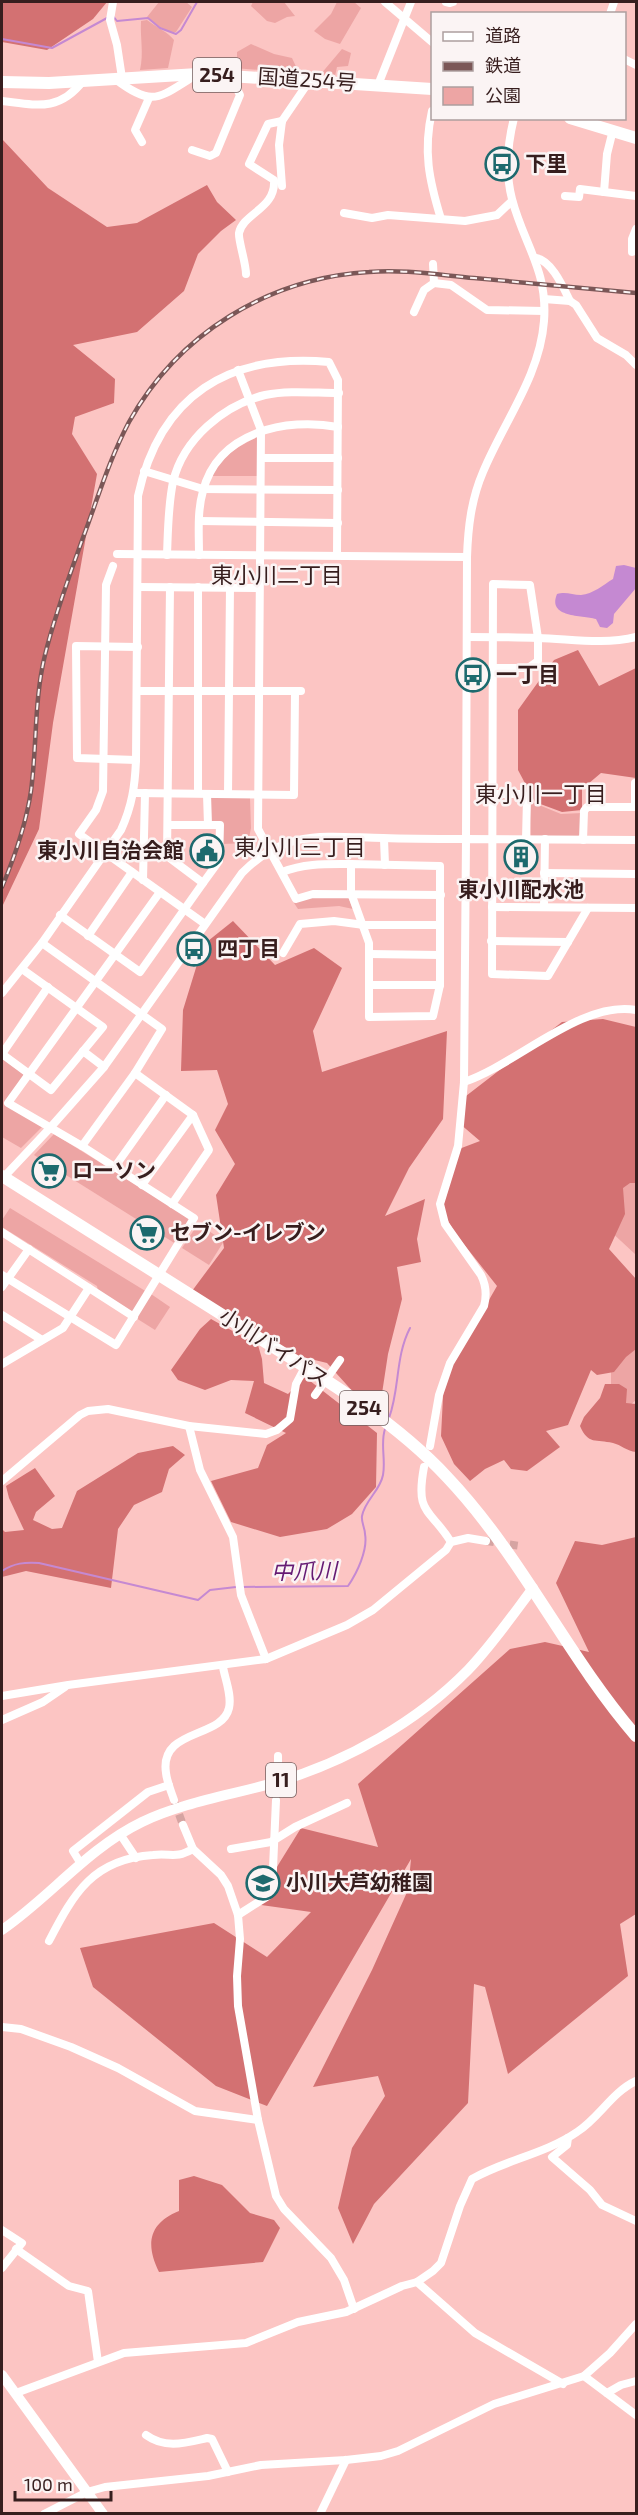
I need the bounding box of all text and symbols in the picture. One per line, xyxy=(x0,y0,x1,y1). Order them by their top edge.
legend xyxy=(431,12,626,120)
text: 道路 xyxy=(485,24,521,46)
text: 鉄道 xyxy=(485,54,521,76)
road number: 254 xyxy=(193,58,241,92)
street label: 国道254号 xyxy=(257,63,357,94)
text: 公園 xyxy=(485,84,521,106)
bus stop icon: 下里 xyxy=(484,146,520,182)
place label: 下里 xyxy=(525,150,567,175)
district label: 東小川二丁目 xyxy=(211,561,343,587)
bus stop icon: 一丁目 xyxy=(455,657,491,693)
place label: 一丁目 xyxy=(496,661,559,686)
district label: 東小川一丁目 xyxy=(475,780,607,806)
public building icon: 東小川自治会館 xyxy=(189,833,225,869)
district label: 東小川三丁目 xyxy=(234,833,366,859)
place label: 東小川自治会館 xyxy=(37,837,184,862)
building icon: 東小川配水池 xyxy=(503,839,539,875)
place label: 東小川配水池 xyxy=(458,876,584,901)
bus stop icon: 四丁目 xyxy=(176,931,212,967)
place label: 四丁目 xyxy=(217,935,280,960)
supermarket icon: ローソン xyxy=(31,1153,67,1189)
place label: ローソン xyxy=(72,1157,156,1182)
supermarket icon: セブン-イレブン xyxy=(129,1215,165,1251)
place label: セブン-イレブン xyxy=(170,1219,326,1244)
street label: 小川バイパス xyxy=(215,1302,334,1391)
road number: 254 xyxy=(340,1391,388,1425)
water label: 中爪川 xyxy=(271,1556,339,1584)
road number: 11 xyxy=(266,1763,296,1797)
school or university icon: 小川大芦幼稚園 xyxy=(245,1865,281,1901)
place label: 小川大芦幼稚園 xyxy=(286,1869,433,1894)
scale bar xyxy=(15,2464,111,2502)
text: 100 m xyxy=(24,2473,73,2495)

